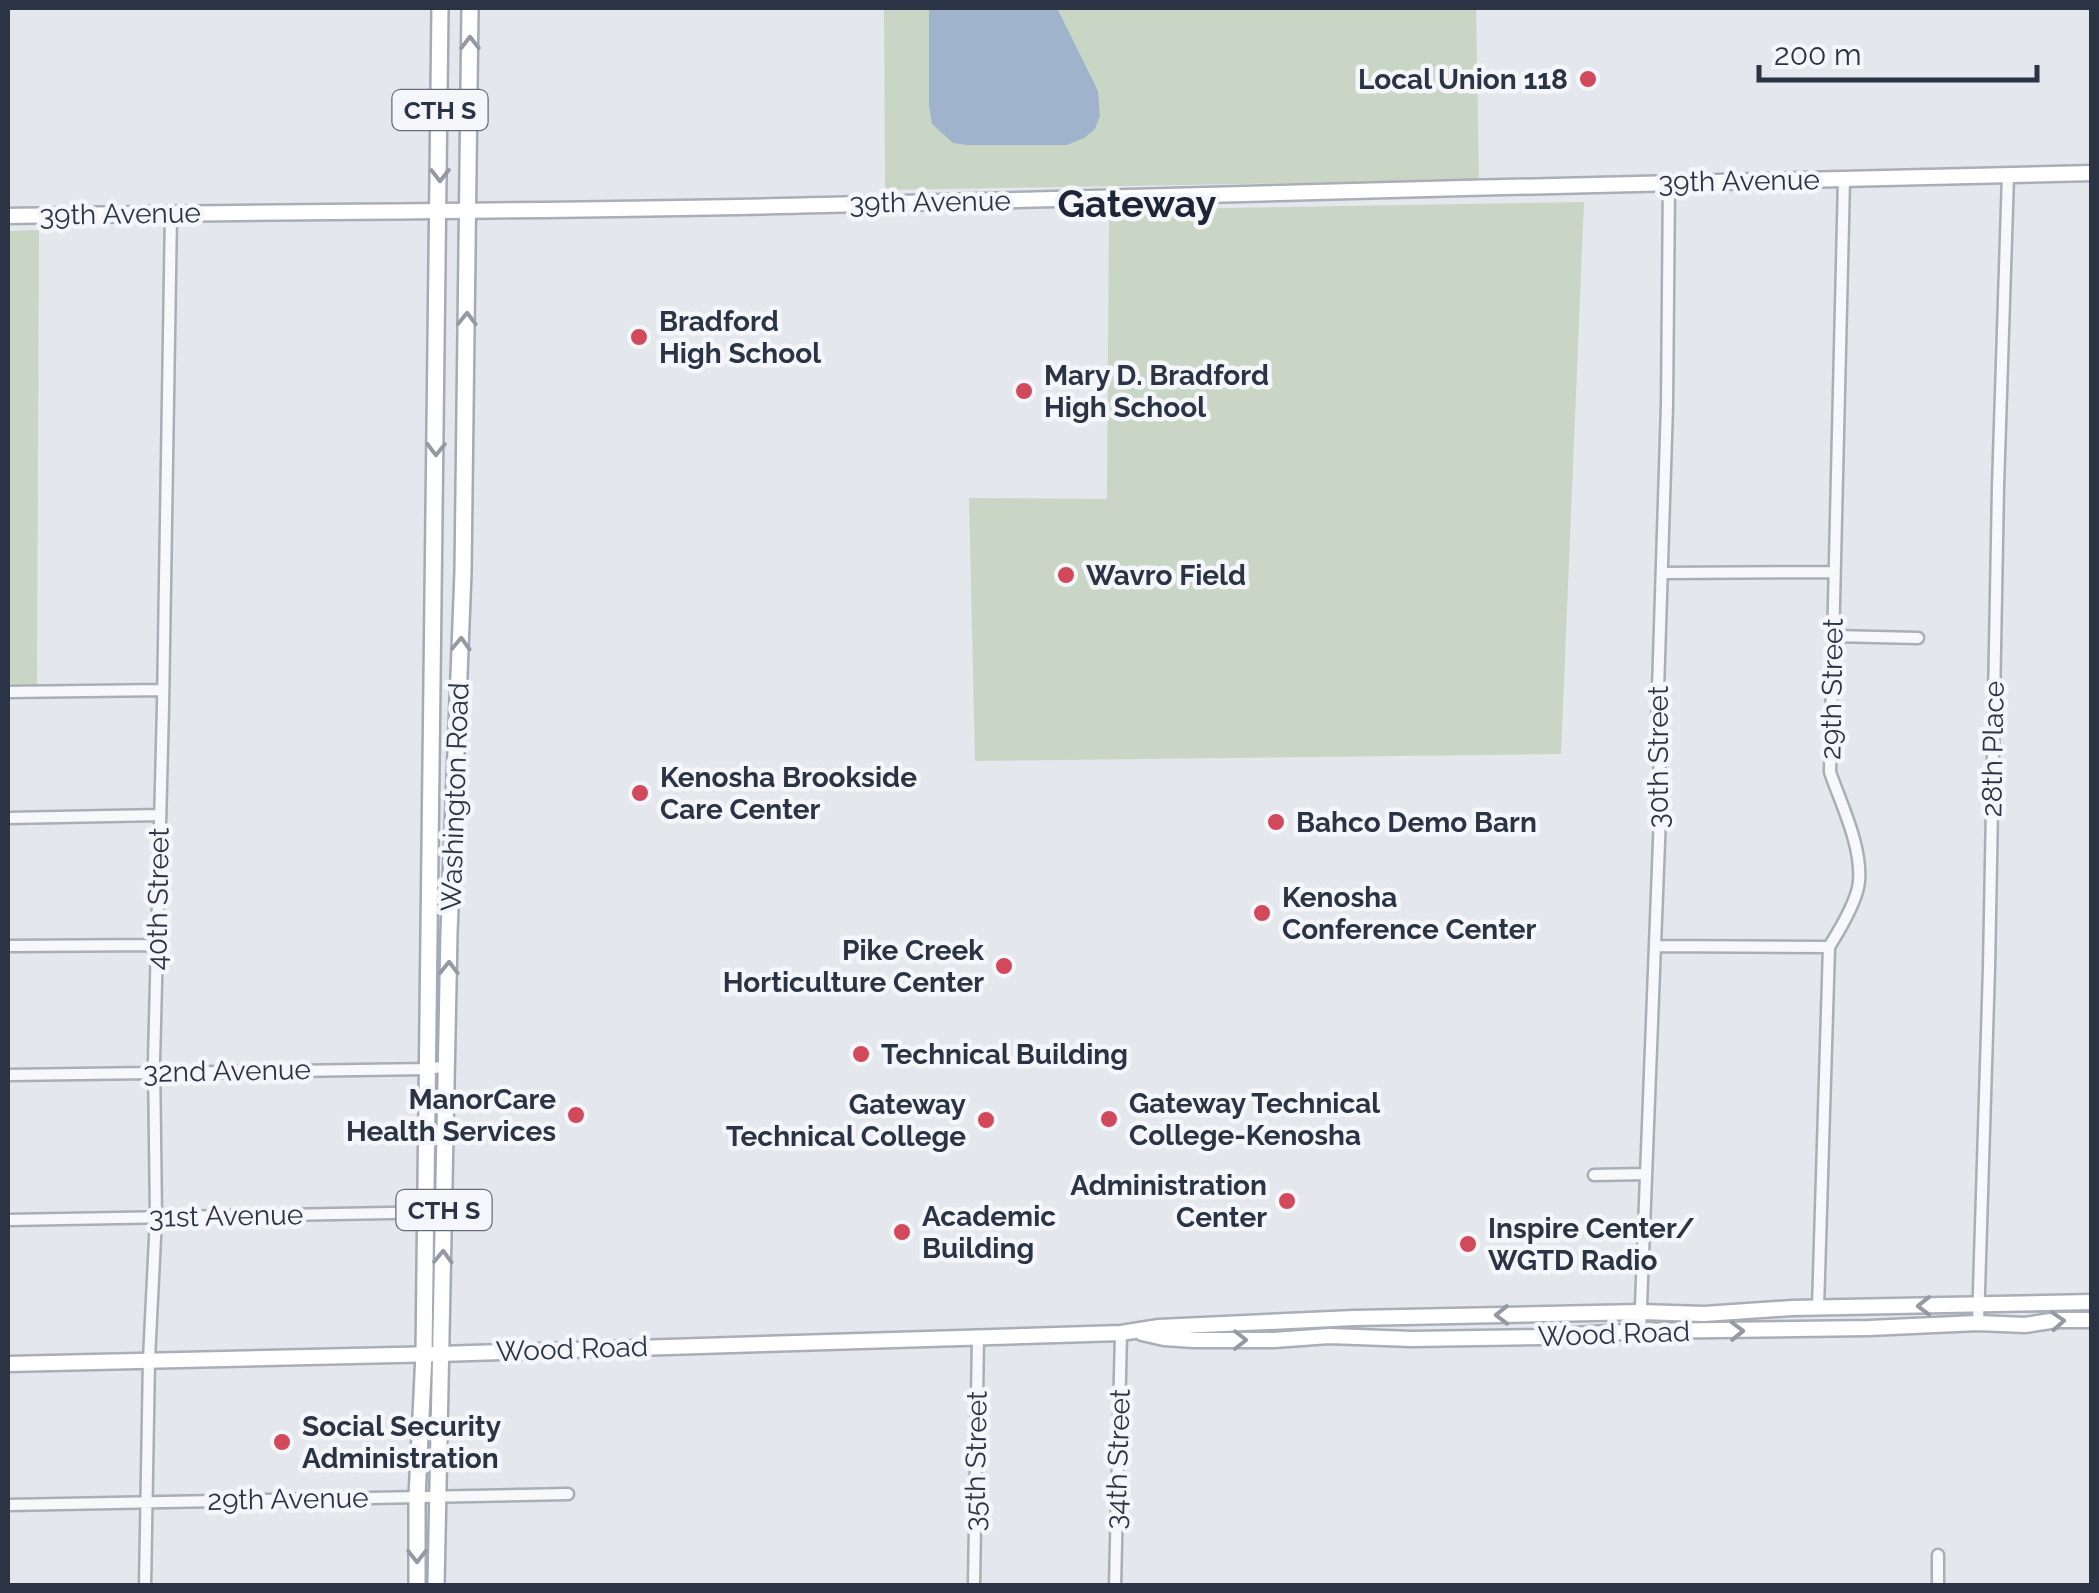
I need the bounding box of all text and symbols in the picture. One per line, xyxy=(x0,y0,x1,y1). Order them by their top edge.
scale bar xyxy=(1759,20,2036,82)
one-way arrow xyxy=(459,35,481,50)
text: 200 m xyxy=(1774,37,1862,72)
place label: Local Union 118 xyxy=(1358,63,1568,96)
marker: Local Union 118 xyxy=(1577,68,1599,90)
road number: CTH S xyxy=(392,90,488,130)
street label: 39th Avenue xyxy=(1658,163,1820,199)
one-way arrow xyxy=(429,167,450,183)
district label: Gateway xyxy=(1057,181,1217,226)
street label: 39th Avenue xyxy=(849,184,1011,220)
street label: 39th Avenue xyxy=(39,196,201,232)
place label: Bradford High School xyxy=(659,305,821,370)
one-way arrow xyxy=(456,310,477,326)
marker: Bradford High School xyxy=(628,326,650,348)
place label: Mary D. Bradford High School xyxy=(1044,359,1269,424)
marker: Mary D. Bradford High School xyxy=(1013,380,1035,402)
one-way arrow xyxy=(425,442,447,458)
place label: Wavro Field xyxy=(1086,559,1246,592)
marker: Wavro Field xyxy=(1055,564,1077,586)
street label: 29th Street xyxy=(1814,617,1850,760)
one-way arrow xyxy=(450,635,471,651)
street label: 28th Place xyxy=(1975,681,2011,817)
street label: Washington Road xyxy=(435,682,475,912)
street label: 30th Street xyxy=(1642,685,1675,828)
place label: Kenosha Brookside Care Center xyxy=(660,761,917,826)
marker: Kenosha Brookside Care Center xyxy=(629,782,651,804)
place label: Bahco Demo Barn xyxy=(1296,806,1537,839)
marker: Bahco Demo Barn xyxy=(1265,811,1287,833)
street label: 40th Street xyxy=(140,827,176,971)
place label: Kenosha Conference Center xyxy=(1282,881,1536,946)
marker: Kenosha Conference Center xyxy=(1251,902,1273,924)
place label: Pike Creek Horticulture Center xyxy=(723,934,984,999)
marker: Pike Creek Horticulture Center xyxy=(993,955,1015,977)
one-way arrow xyxy=(438,960,459,976)
place label: Technical Building xyxy=(881,1038,1128,1071)
marker: Technical Building xyxy=(850,1043,872,1065)
street label: 32nd Avenue xyxy=(143,1053,311,1089)
place label: ManorCare Health Services xyxy=(346,1083,556,1148)
place label: Gateway Technical College-Kenosha xyxy=(1129,1087,1380,1152)
place label: Gateway Technical College xyxy=(726,1088,967,1153)
marker: ManorCare Health Services xyxy=(565,1104,587,1126)
marker: Gateway Technical College-Kenosha xyxy=(1098,1108,1120,1130)
marker: Gateway Technical College xyxy=(975,1109,997,1131)
place label: Administration Center xyxy=(1070,1169,1267,1234)
road number: CTH S xyxy=(396,1190,492,1230)
marker: Administration Center xyxy=(1276,1190,1298,1212)
street label: 31st Avenue xyxy=(149,1198,303,1234)
place label: Academic Building xyxy=(922,1200,1056,1265)
place label: Inspire Center/ WGTD Radio xyxy=(1488,1212,1695,1277)
marker: Academic Building xyxy=(891,1221,913,1243)
marker: Inspire Center/ WGTD Radio xyxy=(1457,1233,1479,1255)
one-way arrow xyxy=(432,1248,453,1264)
one-way arrow xyxy=(1916,1296,1932,1317)
one-way arrow xyxy=(1493,1305,1509,1326)
one-way arrow xyxy=(2050,1311,2066,1332)
street label: Wood Road xyxy=(1537,1315,1691,1353)
one-way arrow xyxy=(1730,1320,1746,1342)
one-way arrow xyxy=(1234,1329,1249,1351)
street label: Wood Road xyxy=(495,1330,649,1368)
street label: 34th Street xyxy=(1099,1387,1137,1530)
street label: 35th Street xyxy=(958,1390,994,1532)
place label: Social Security Administration xyxy=(302,1410,502,1475)
marker: Social Security Administration xyxy=(271,1431,293,1453)
street label: 29th Avenue xyxy=(207,1481,369,1517)
one-way arrow xyxy=(406,1548,428,1564)

